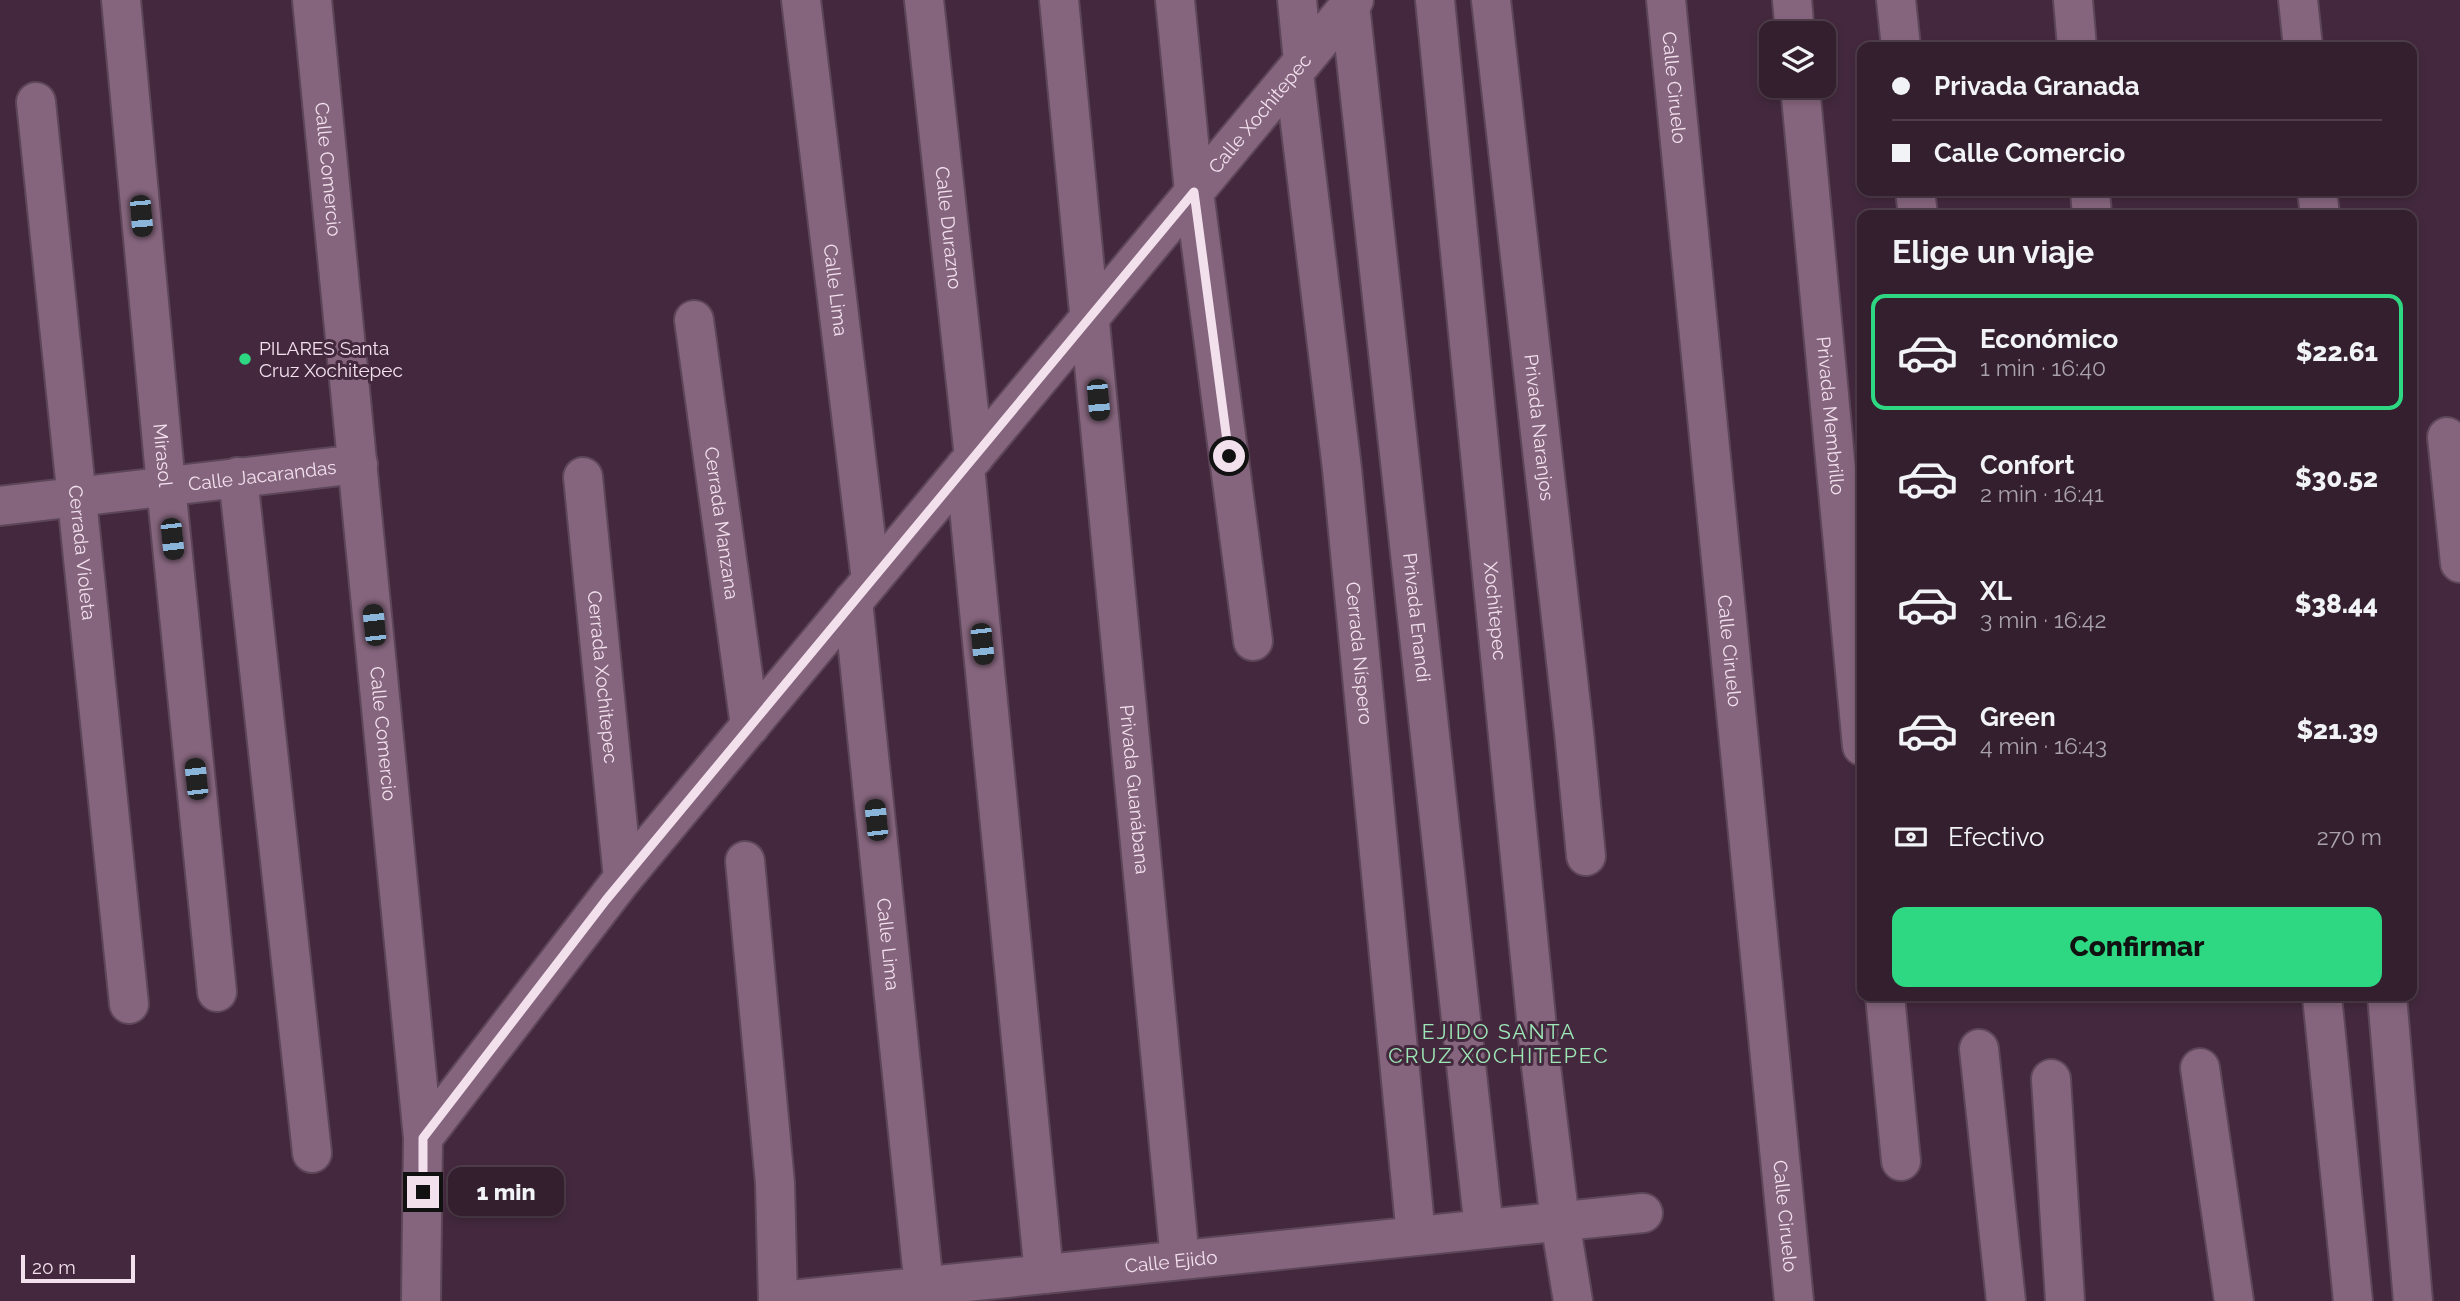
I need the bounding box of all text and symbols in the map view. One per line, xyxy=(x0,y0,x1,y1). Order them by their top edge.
map controls xyxy=(1759,21,1836,98)
button: layers xyxy=(1759,21,1836,98)
street label: Calle Ciruelo xyxy=(1658,30,1691,145)
street label: Calle Xochitepec xyxy=(1204,49,1316,177)
text: Privada Granada xyxy=(1934,71,2140,101)
street label: Calle Comercio xyxy=(311,101,346,237)
text: Calle Comercio xyxy=(1934,138,2125,168)
street label: Calle Durazno xyxy=(931,165,967,290)
car xyxy=(129,194,154,238)
text: Elige un viaje xyxy=(1892,233,2094,270)
street label: Calle Lima xyxy=(820,242,852,337)
icon: car xyxy=(1896,321,1959,384)
text: Económico xyxy=(1980,324,2118,354)
street label: Privada Membrillo xyxy=(1813,335,1849,496)
place label: PILARES Santa Cruz Xochitepec xyxy=(259,337,403,381)
text: $22.61 xyxy=(2296,337,2378,367)
marker: PILARES Santa Cruz Xochitepec xyxy=(237,351,253,367)
street label: Privada Naranjos xyxy=(1520,353,1559,502)
text: 1 min · 16:40 xyxy=(1980,354,2106,381)
car xyxy=(1086,378,1111,422)
street label: Mirasol xyxy=(149,422,177,489)
route start xyxy=(1213,440,1245,472)
street label: Cerrada Manzana xyxy=(701,445,743,601)
icon: car xyxy=(1896,447,1959,510)
text: Confort xyxy=(1980,450,2074,480)
street label: Calle Jacarandas xyxy=(187,456,337,495)
text: $30.52 xyxy=(2295,463,2378,493)
text: 2 min · 16:41 xyxy=(1980,480,2104,507)
street label: Cerrada Violeta xyxy=(65,484,100,621)
car xyxy=(160,517,185,561)
street label: Privada Enandi xyxy=(1399,552,1435,683)
street label: Xochitepec xyxy=(1480,561,1511,661)
icon: car xyxy=(1896,573,1959,636)
text: XL xyxy=(1980,576,2012,606)
street label: Cerrada Níspero xyxy=(1342,581,1378,726)
street label: Cerrada Xochitepec xyxy=(583,589,623,765)
text: $38.44 xyxy=(2295,589,2378,619)
street label: Calle Ciruelo xyxy=(1714,594,1746,708)
car xyxy=(362,603,387,647)
text: 3 min · 16:42 xyxy=(1980,606,2106,633)
car xyxy=(970,622,995,666)
street label: Calle Comercio xyxy=(366,665,401,802)
icon: car xyxy=(1896,699,1959,762)
text: Green xyxy=(1980,702,2056,732)
street label: Privada Guanábana xyxy=(1116,704,1154,875)
text: $21.39 xyxy=(2296,715,2378,745)
text: 4 min · 16:43 xyxy=(1980,732,2107,759)
car xyxy=(184,757,209,801)
car xyxy=(864,798,889,842)
icon: cash xyxy=(1892,818,1930,856)
text: Efectivo xyxy=(1948,822,2045,852)
text: 270 m xyxy=(2317,823,2382,850)
street label: Calle Lima xyxy=(873,897,904,991)
button: Confirmar xyxy=(1892,907,2382,987)
district label: EJIDO SANTA CRUZ XOCHITEPEC xyxy=(1388,1019,1610,1068)
street label: Calle Ciruelo xyxy=(1769,1159,1802,1273)
callout: 1 min xyxy=(448,1168,563,1216)
route end xyxy=(407,1176,439,1208)
text: 1 min xyxy=(476,1178,536,1205)
street label: Calle Ejido xyxy=(1124,1246,1218,1277)
scale bar xyxy=(21,1252,135,1284)
text: 20 m xyxy=(32,1256,76,1278)

